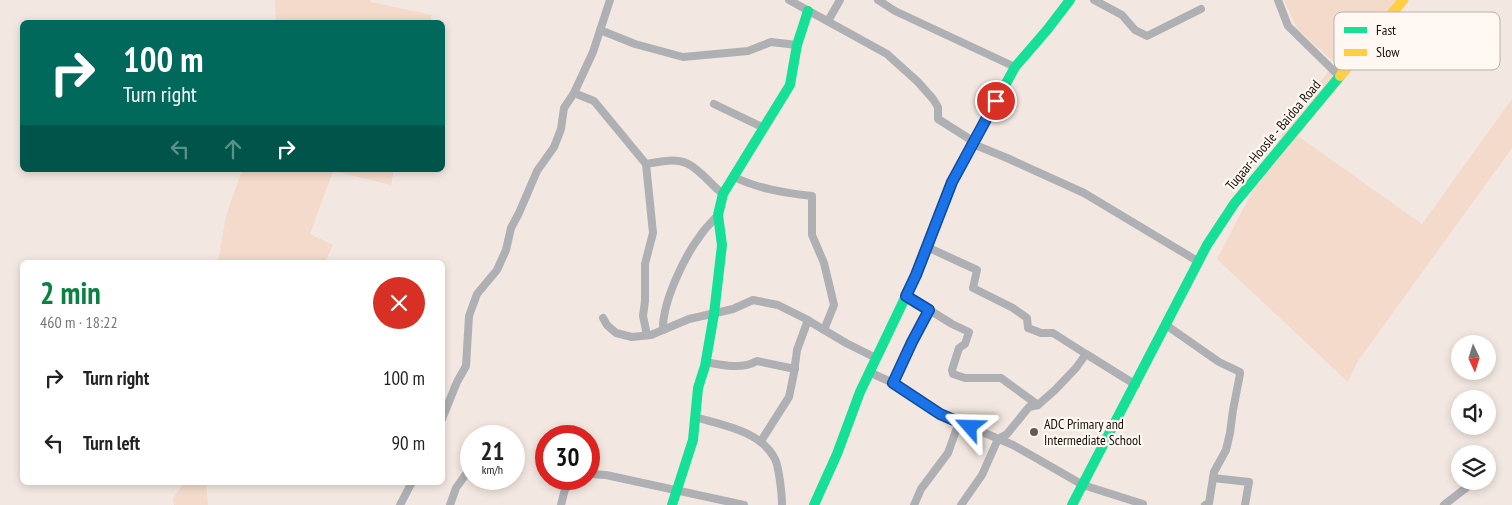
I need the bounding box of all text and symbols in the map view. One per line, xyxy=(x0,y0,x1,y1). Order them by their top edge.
legend xyxy=(1334,12,1500,70)
text: Fast xyxy=(1376,21,1396,39)
text: 100 m xyxy=(123,36,204,82)
icon: right xyxy=(40,40,105,105)
text: Slow xyxy=(1376,43,1400,61)
street label: Tugaar-Hoosle - Baidoa Road xyxy=(1222,76,1324,194)
text: Turn right xyxy=(123,80,197,108)
pin xyxy=(975,80,1017,122)
icon: arrive xyxy=(982,87,1010,115)
icon: left xyxy=(166,135,194,163)
icon: ahead xyxy=(219,135,247,163)
icon: right xyxy=(272,135,300,163)
text: 2 min xyxy=(40,273,101,312)
button: close xyxy=(373,277,425,329)
text: 460 m · 18:22 xyxy=(40,312,118,332)
north arrow xyxy=(1451,335,1496,380)
map controls xyxy=(1451,335,1496,490)
icon: right xyxy=(40,364,68,392)
text: Turn right xyxy=(83,366,149,390)
text: 100 m xyxy=(383,366,425,390)
button: sound xyxy=(1451,390,1496,435)
position arrow xyxy=(943,400,995,452)
place label: ADC Primary and Intermediate School xyxy=(1044,415,1142,449)
speed limit sign: 30 xyxy=(535,425,600,490)
marker: ADC Primary and Intermediate School xyxy=(1028,426,1040,438)
icon: left xyxy=(40,429,68,457)
text: Turn left xyxy=(83,431,140,455)
text: 90 m xyxy=(392,431,425,455)
text: 21 xyxy=(481,435,504,467)
button: layers xyxy=(1451,445,1496,490)
text: km/h xyxy=(482,462,503,477)

